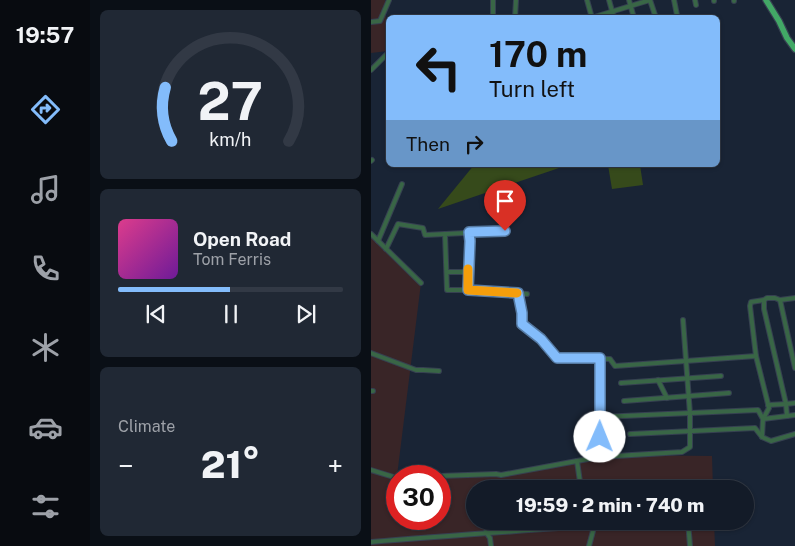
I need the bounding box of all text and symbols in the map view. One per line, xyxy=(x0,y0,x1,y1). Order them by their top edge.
text: 19:57 xyxy=(16,22,74,48)
text: 170 m xyxy=(489,34,587,75)
icon: left xyxy=(406,35,471,100)
text: 27 xyxy=(198,71,263,132)
text: Turn left xyxy=(489,76,575,102)
icon: directions xyxy=(28,92,63,127)
text: km/h xyxy=(209,129,252,150)
icon: right xyxy=(460,130,488,158)
text: Then xyxy=(406,133,450,155)
icon: music xyxy=(28,172,63,207)
pin xyxy=(484,180,526,231)
icon: arrive xyxy=(491,187,519,215)
text: Open Road xyxy=(193,228,291,250)
text: Tom Ferris xyxy=(193,250,271,269)
icon: phone xyxy=(28,251,63,286)
icon: previous xyxy=(142,300,170,328)
icon: pause xyxy=(217,300,245,328)
icon: next xyxy=(292,300,320,328)
icon: climate xyxy=(28,330,63,365)
icon: car xyxy=(28,410,63,445)
position arrow xyxy=(573,410,625,462)
text: Climate xyxy=(118,417,175,436)
text: 21° xyxy=(201,442,260,487)
text: − xyxy=(118,449,134,482)
text: + xyxy=(327,449,343,482)
speed limit sign: 30 xyxy=(386,465,451,530)
icon: filters xyxy=(28,489,63,524)
text: 19:59 · 2 min · 740 m xyxy=(516,494,704,516)

